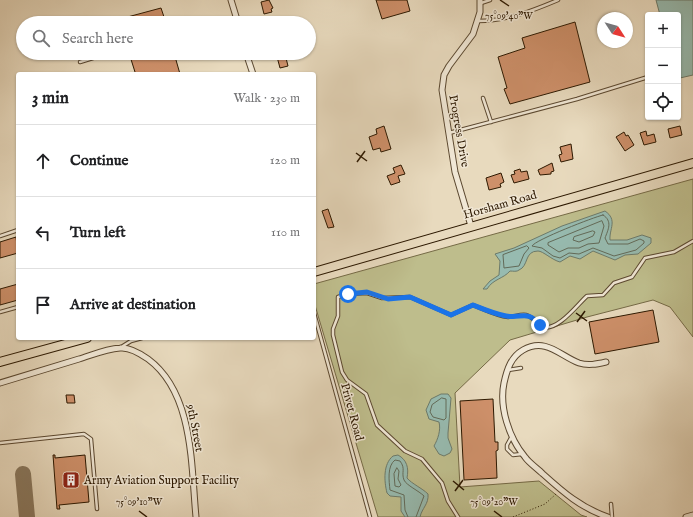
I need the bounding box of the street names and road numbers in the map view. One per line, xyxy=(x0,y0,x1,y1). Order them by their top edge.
street label: Progress Drive xyxy=(445,94,473,169)
street label: Horsham Road xyxy=(462,187,539,223)
street label: Privet Road xyxy=(337,382,367,443)
street label: 9th Street xyxy=(183,402,207,453)

